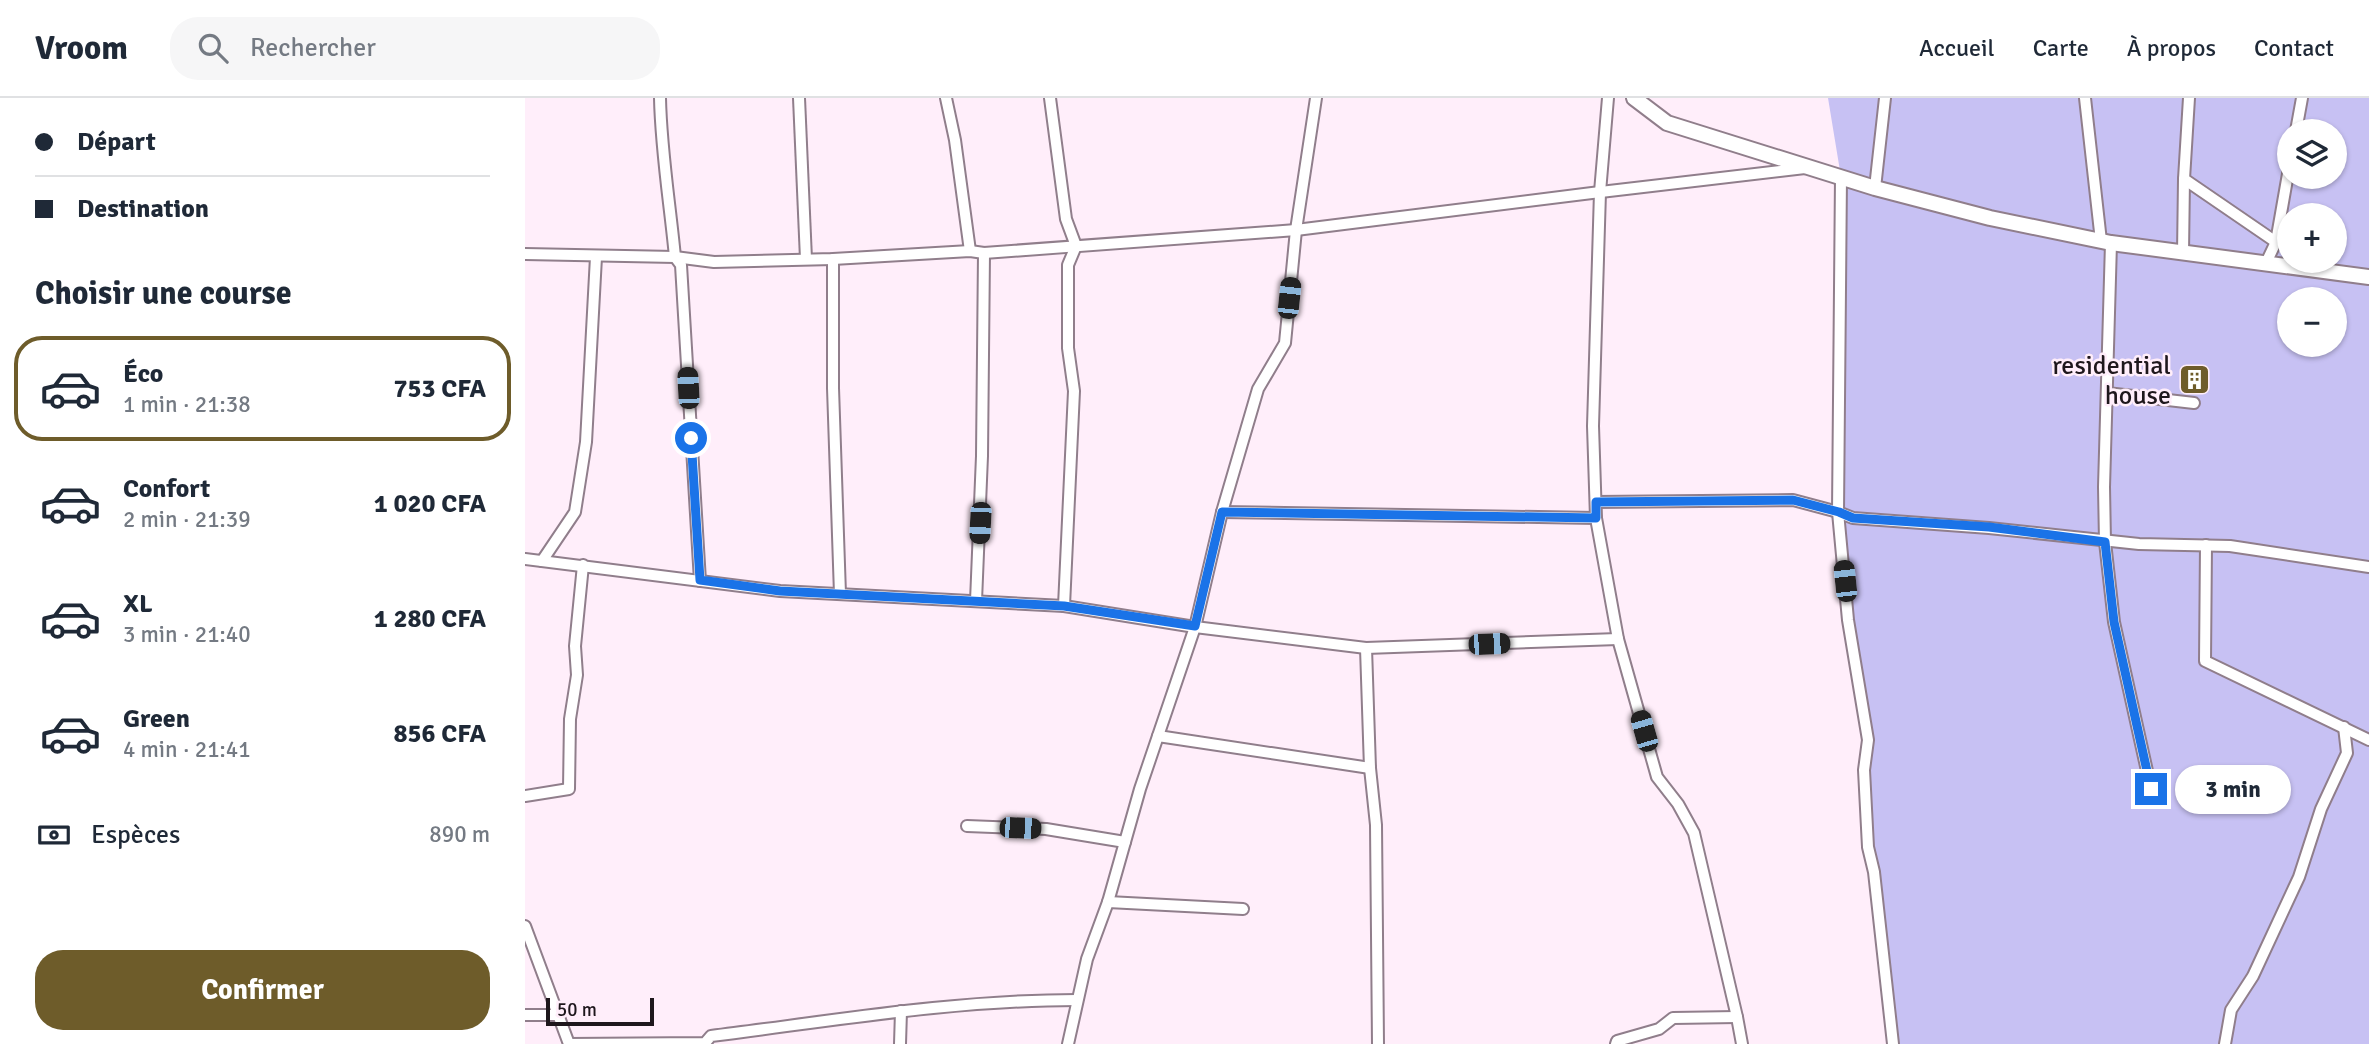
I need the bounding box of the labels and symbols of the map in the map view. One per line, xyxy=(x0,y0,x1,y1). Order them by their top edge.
car xyxy=(1277,276,1302,320)
place label: residential house xyxy=(2052,350,2171,412)
building icon: residential house xyxy=(2177,363,2211,397)
car xyxy=(677,366,700,410)
route start xyxy=(675,422,707,454)
car xyxy=(969,501,992,545)
car xyxy=(1833,559,1858,603)
car xyxy=(1468,633,1511,655)
car xyxy=(1629,708,1660,754)
callout: 3 min xyxy=(2175,764,2291,814)
route end xyxy=(2135,773,2167,805)
car xyxy=(999,817,1042,839)
scale bar xyxy=(546,995,655,1027)

